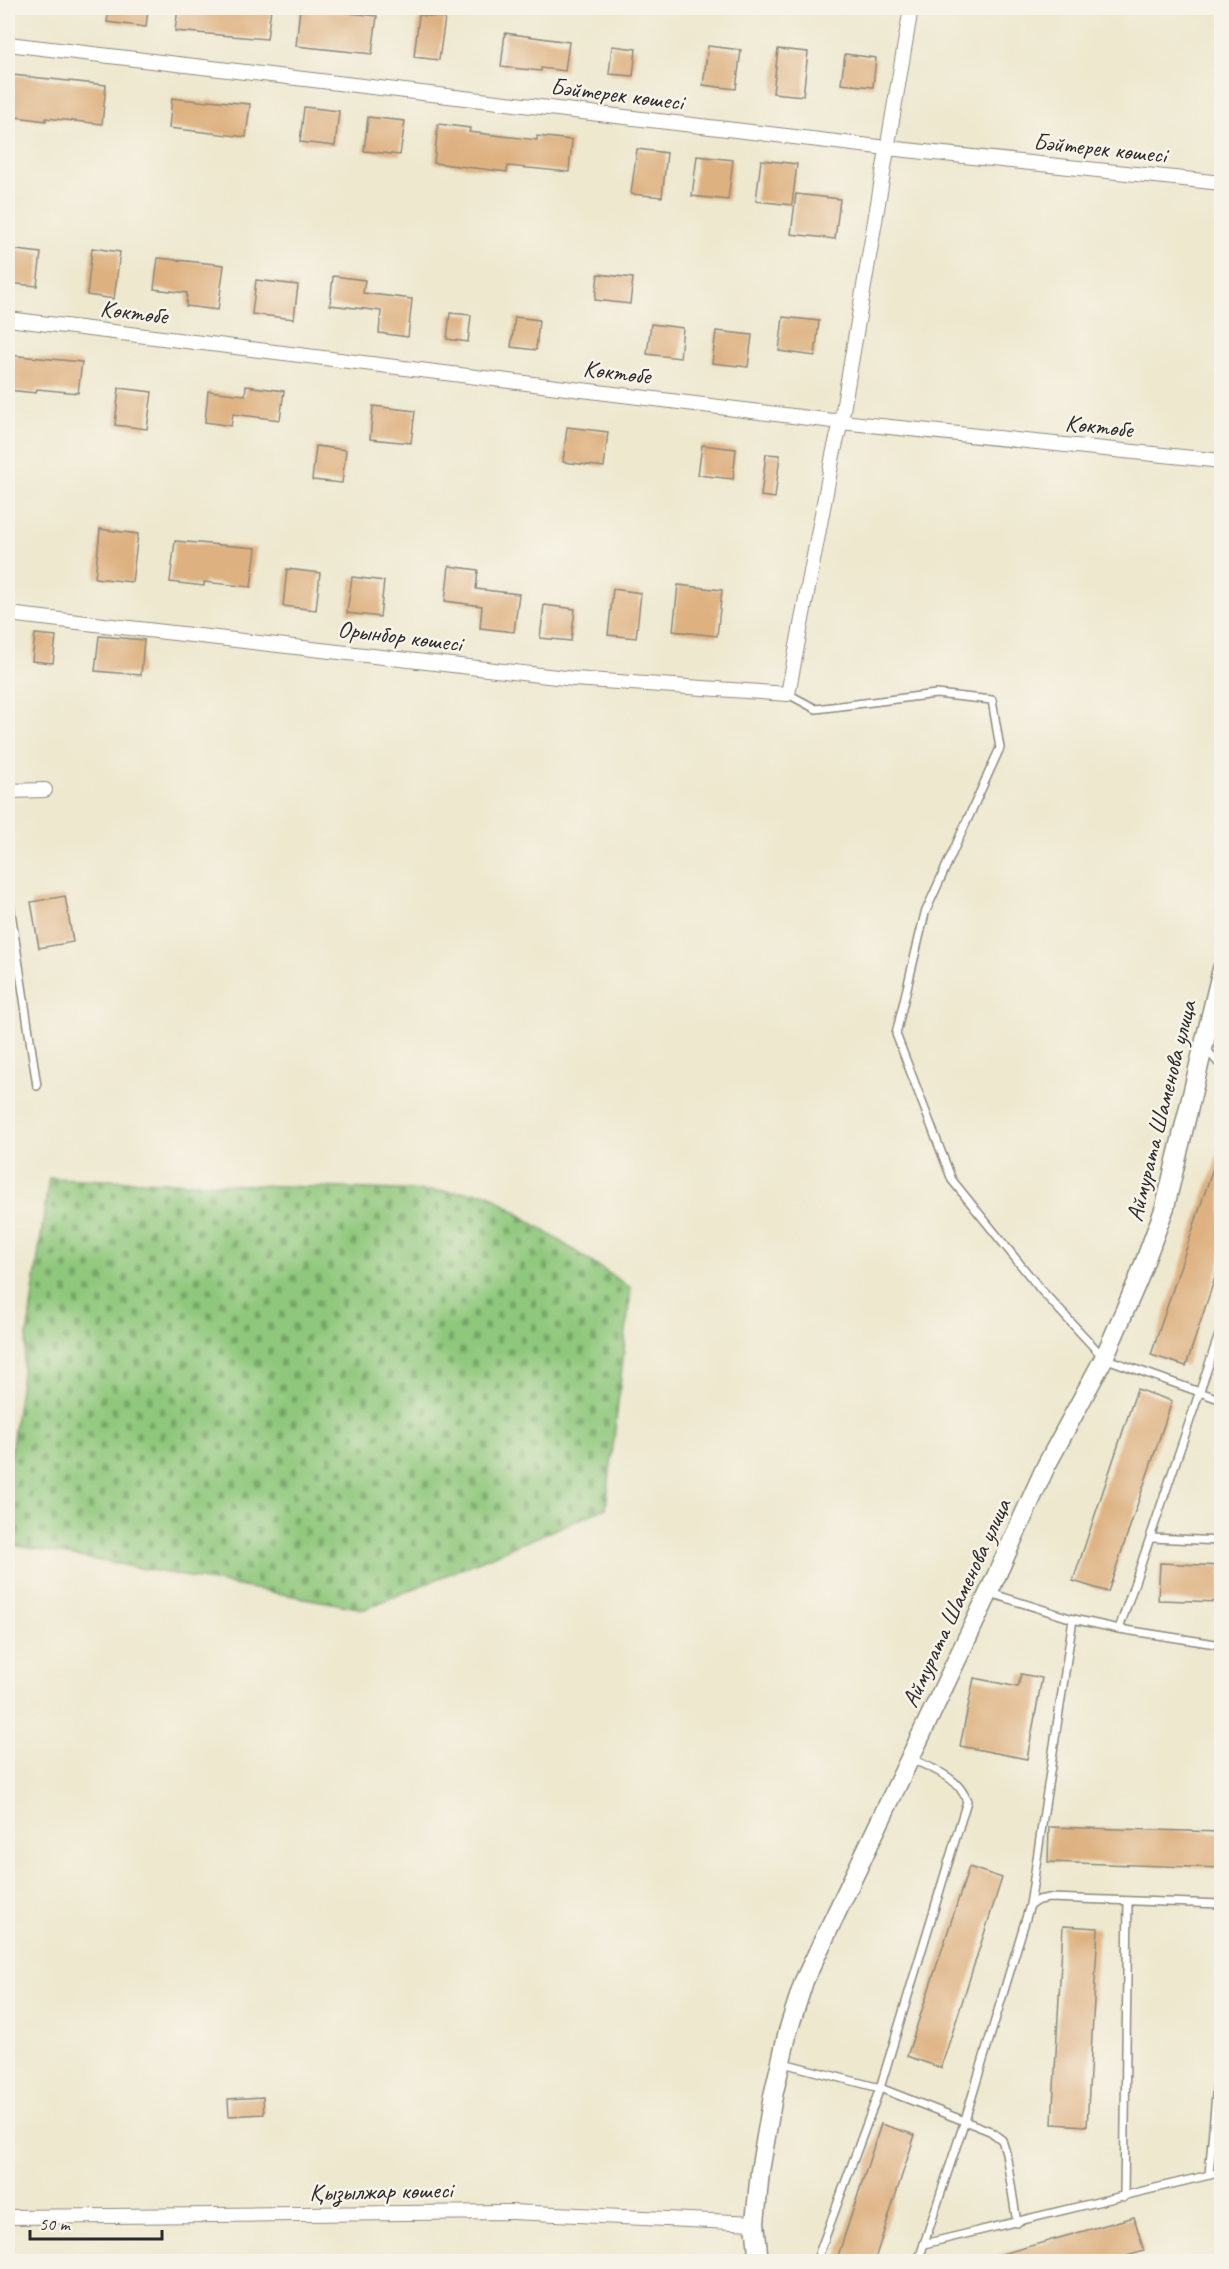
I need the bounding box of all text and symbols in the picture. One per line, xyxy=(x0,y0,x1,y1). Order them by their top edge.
street label: Бәйтерек көшесі xyxy=(549,71,688,117)
street label: Бәйтерек көшесі xyxy=(1032,126,1171,170)
street label: Көктөбе xyxy=(99,293,172,331)
street label: Көктөбе xyxy=(582,353,655,391)
street label: Көктөбе xyxy=(1064,408,1136,445)
street label: Орынбор көшесі xyxy=(336,614,466,659)
street label: Аймурата Шаменова улица xyxy=(1119,996,1203,1224)
street label: Аймурата Шаменова улица xyxy=(895,1493,1018,1712)
street label: Қызылжар көшесі xyxy=(309,2175,455,2208)
scale bar xyxy=(30,2203,162,2241)
text: 50 m xyxy=(39,2213,72,2235)

